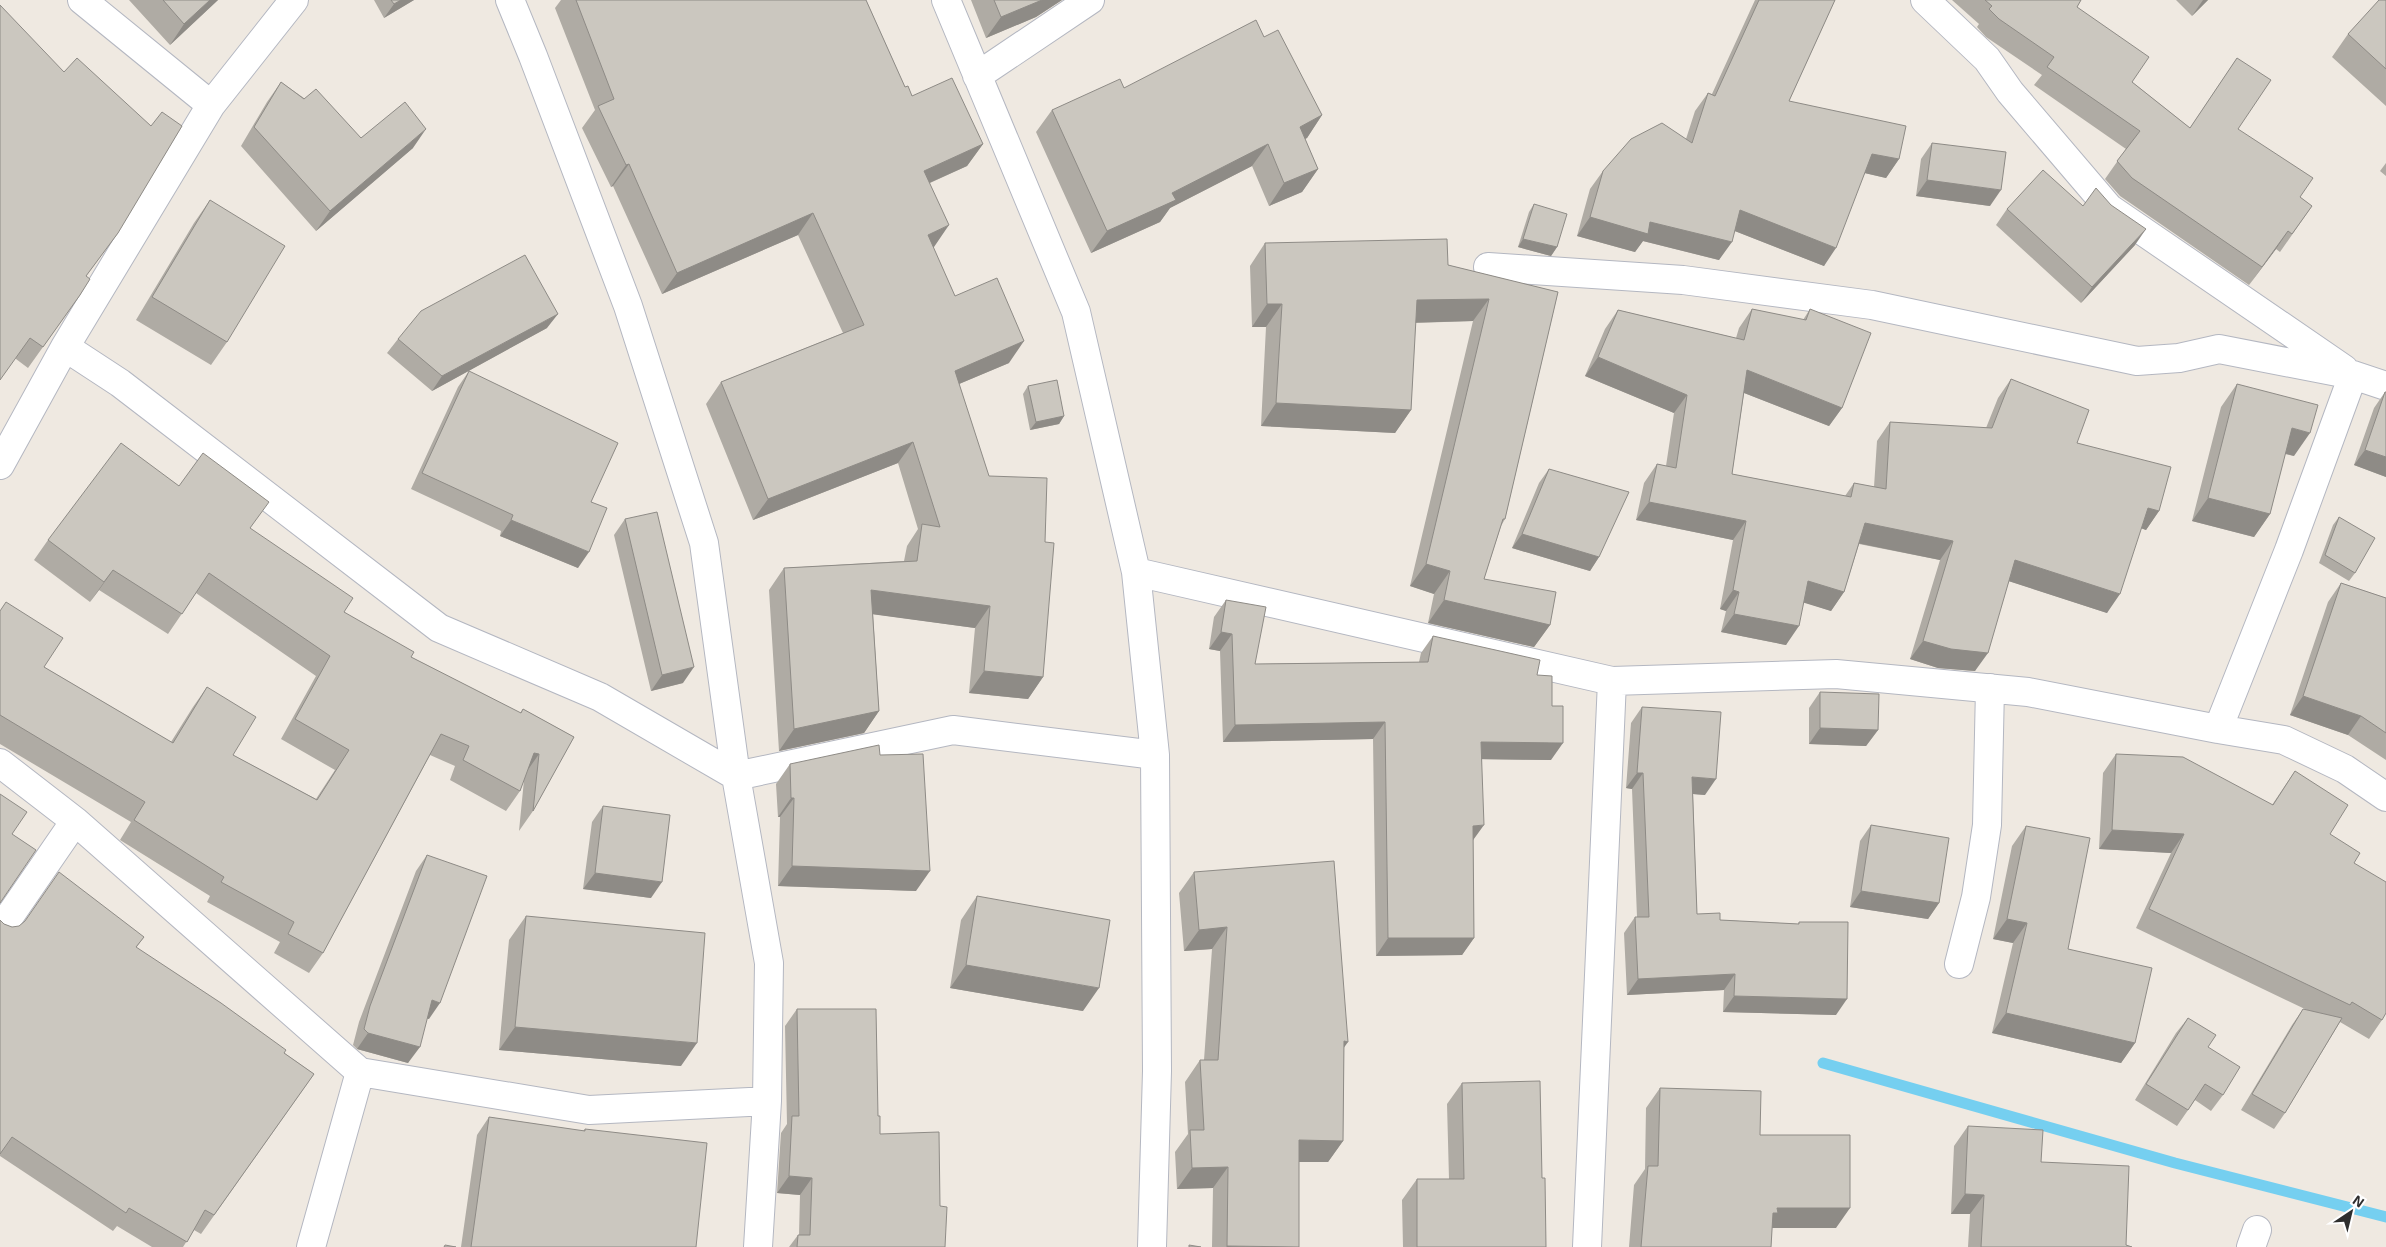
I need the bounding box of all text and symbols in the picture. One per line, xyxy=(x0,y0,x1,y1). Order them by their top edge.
north arrow xyxy=(2326,1187,2376,1237)
text: N xyxy=(2350,1191,2368,1211)

